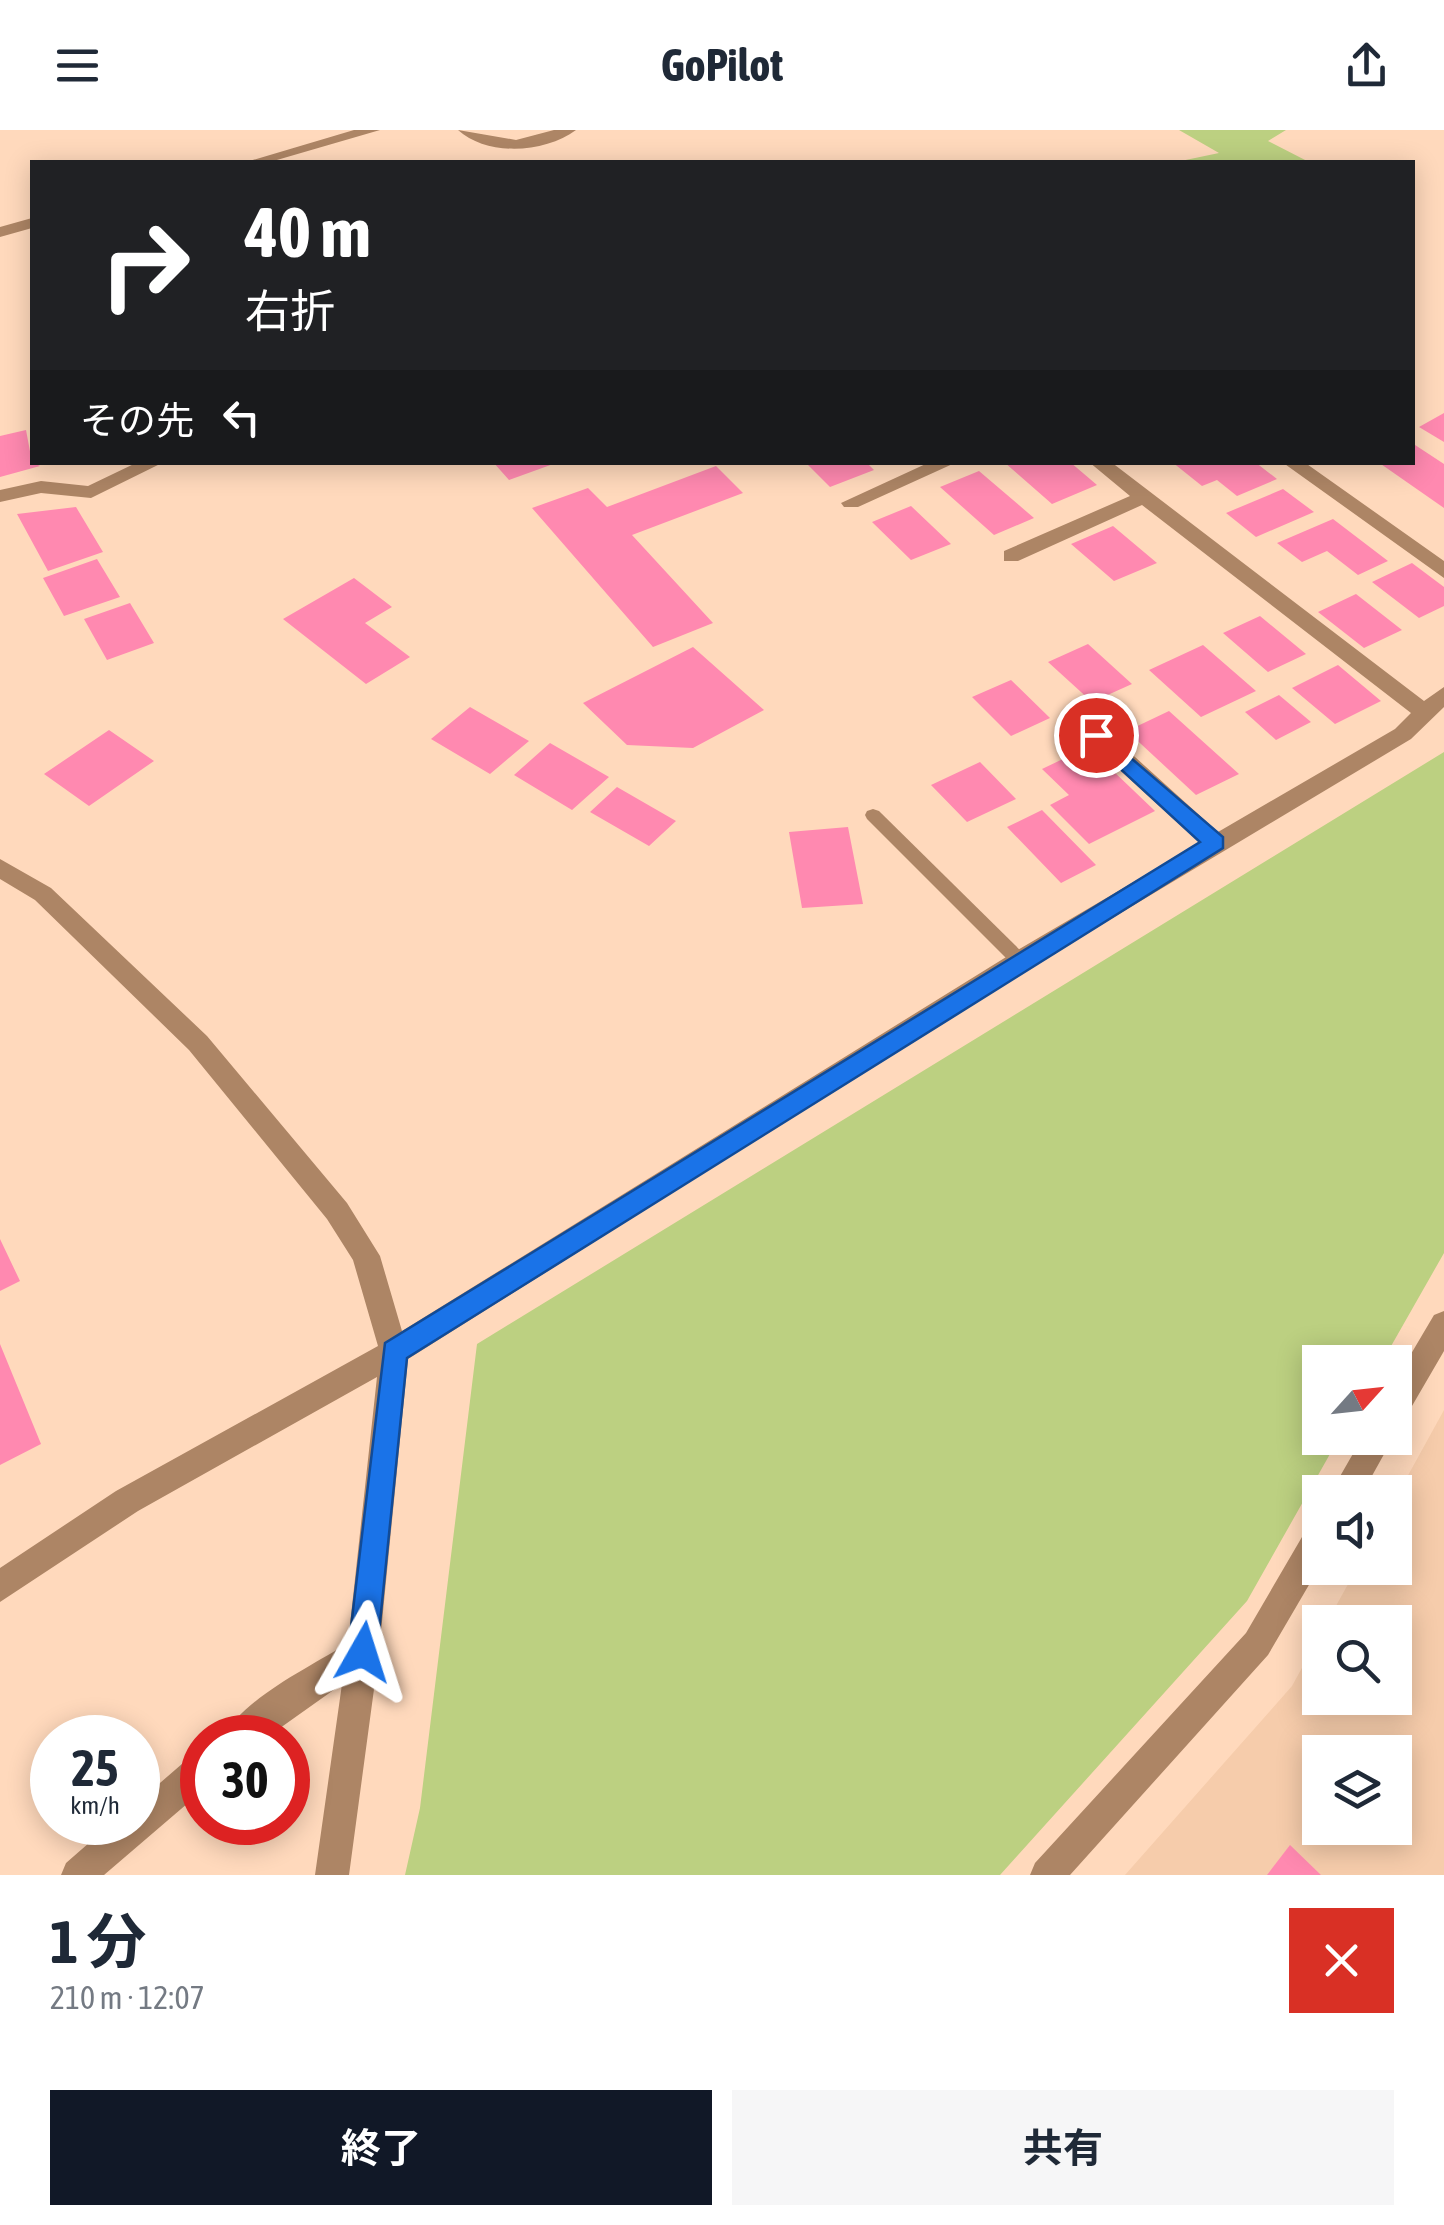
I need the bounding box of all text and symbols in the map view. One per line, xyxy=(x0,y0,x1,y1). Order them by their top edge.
icon: menu xyxy=(50,38,105,93)
icon: share xyxy=(1339,38,1394,93)
text: GoPilot xyxy=(661,39,783,91)
text: 40 m xyxy=(245,192,371,272)
icon: right xyxy=(80,200,210,330)
text: 右折 xyxy=(245,285,335,337)
icon: left xyxy=(214,390,269,445)
text: その先 xyxy=(80,399,194,442)
pin xyxy=(1054,693,1139,778)
icon: arrive xyxy=(1069,708,1124,763)
north arrow xyxy=(1302,1345,1412,1455)
map controls xyxy=(1302,1345,1412,1845)
button: sound xyxy=(1302,1475,1412,1585)
position arrow xyxy=(311,1600,415,1704)
button: search xyxy=(1302,1605,1412,1715)
speed limit sign: 30 xyxy=(180,1715,310,1845)
button: layers xyxy=(1302,1735,1412,1845)
text: 25 xyxy=(71,1739,118,1797)
text: km/h xyxy=(70,1791,120,1819)
text: 1 分 xyxy=(50,1907,146,1976)
button: close xyxy=(1289,1908,1394,2013)
text: 210 m · 12:07 xyxy=(50,1979,205,2016)
button: 終了 xyxy=(50,2090,712,2205)
button: 共有 xyxy=(732,2090,1394,2205)

